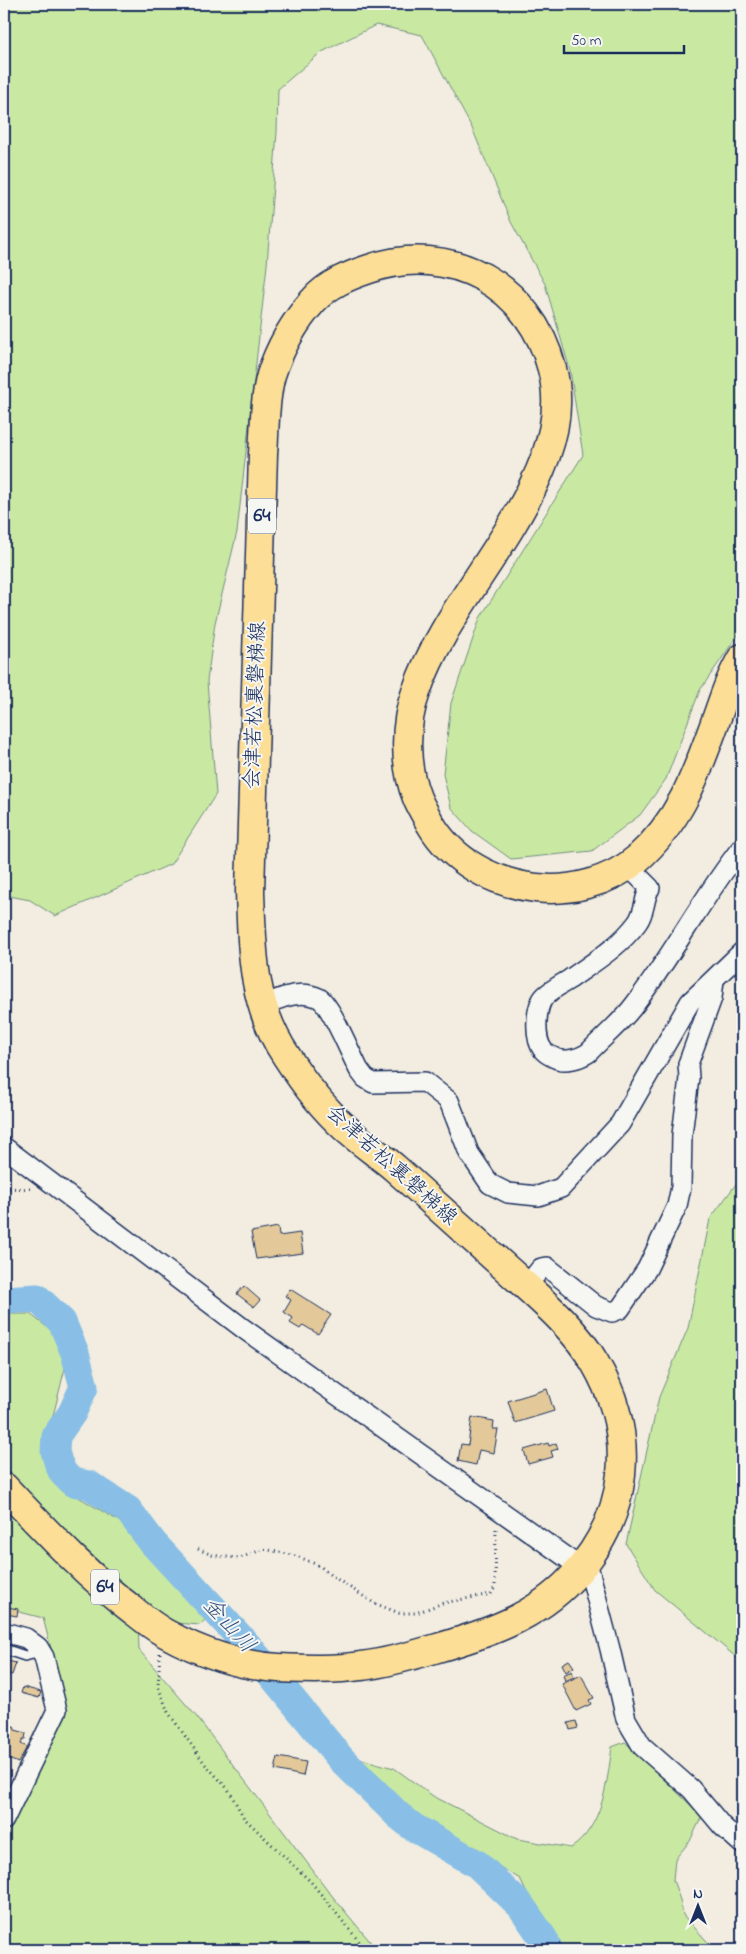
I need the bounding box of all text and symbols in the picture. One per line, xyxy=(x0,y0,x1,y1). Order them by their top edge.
scale bar xyxy=(564,22,684,54)
text: 50 m xyxy=(571,30,602,52)
road number: 64 xyxy=(248,498,276,534)
street label: 会津若松裏磐梯線 xyxy=(238,621,274,789)
street label: 会津若松裏磐梯線 xyxy=(319,1099,463,1233)
road number: 64 xyxy=(91,1570,119,1604)
water label: 金山川 xyxy=(194,1591,262,1661)
north arrow xyxy=(674,1882,724,1932)
text: N xyxy=(693,1884,703,1905)

